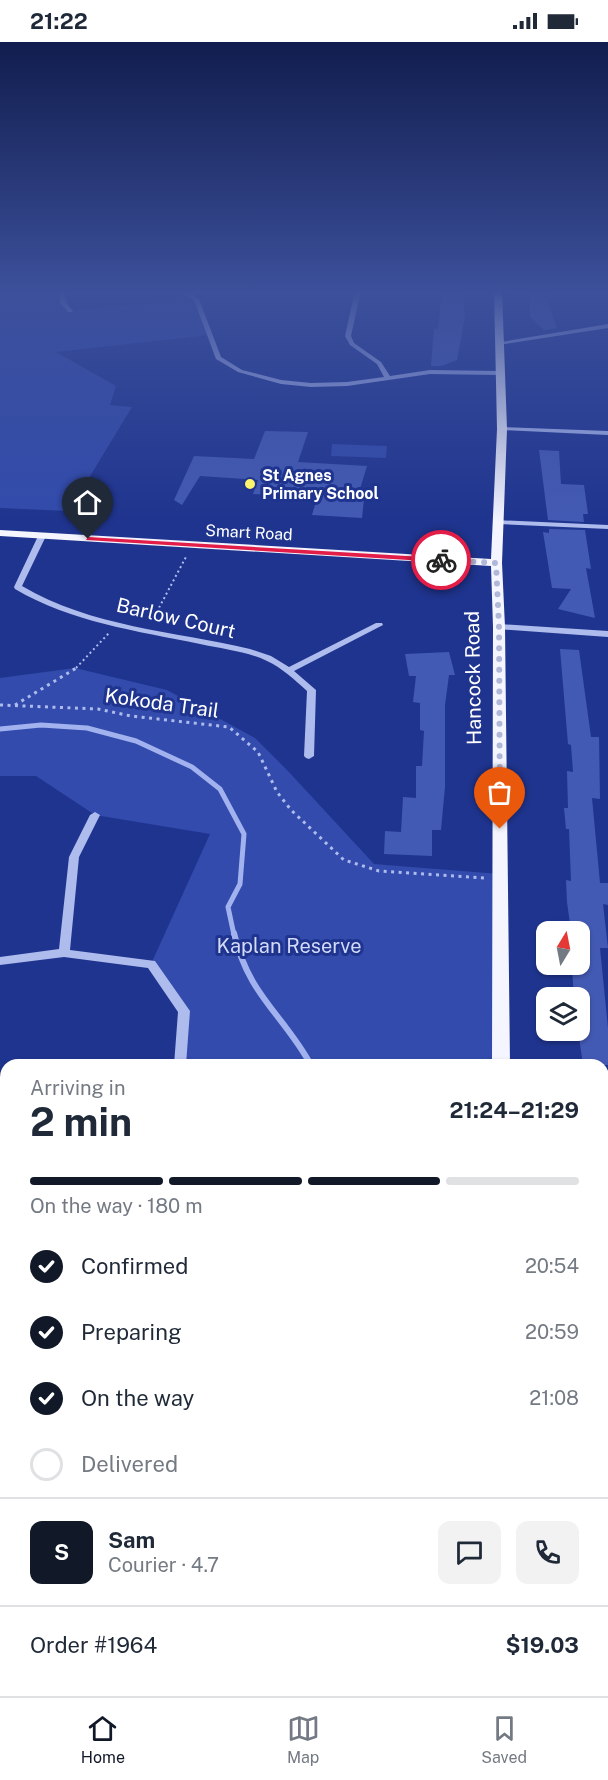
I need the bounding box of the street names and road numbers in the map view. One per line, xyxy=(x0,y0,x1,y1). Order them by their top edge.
street label: Smart Road xyxy=(205,521,293,544)
street label: Barlow Court xyxy=(114,593,238,643)
street label: Hancock Road xyxy=(460,611,486,745)
street label: Kokoda Trail xyxy=(103,683,221,723)

